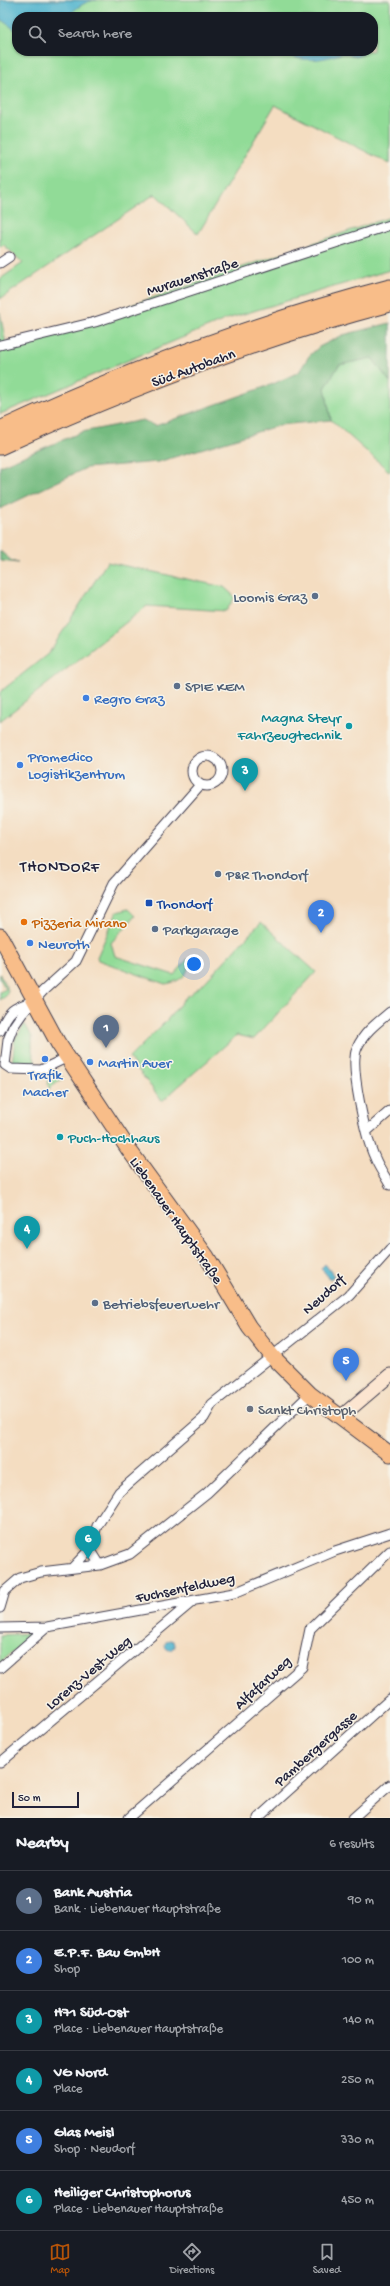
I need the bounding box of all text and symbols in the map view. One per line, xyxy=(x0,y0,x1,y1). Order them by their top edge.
search box xyxy=(12,12,378,56)
icon: search xyxy=(26,23,48,45)
text: Search here xyxy=(58,25,132,43)
street label: Murauenstraße xyxy=(145,255,241,301)
street label: Süd Autobahn xyxy=(149,345,238,392)
place label: Loomis Graz xyxy=(233,589,307,607)
marker: Loomis Graz xyxy=(310,591,320,601)
place label: SPIE KEM xyxy=(185,679,245,697)
marker: SPIE KEM xyxy=(172,681,182,691)
place label: Regro Graz xyxy=(94,691,165,709)
marker: Regro Graz xyxy=(81,693,91,703)
place label: Magna Steyr Fahrzeugtechnik xyxy=(237,710,343,745)
marker: Magna Steyr Fahrzeugtechnik xyxy=(344,721,354,731)
place label: Promedico Logistikzentrum xyxy=(27,749,126,784)
pin: 3 xyxy=(232,758,258,791)
marker: Promedico Logistikzentrum xyxy=(15,760,25,770)
district label: THONDORF xyxy=(19,859,100,878)
place label: P&R Thondorf xyxy=(225,867,309,885)
marker: P&R Thondorf xyxy=(213,869,223,879)
place label: Thondorf xyxy=(156,896,214,914)
marker: Thondorf xyxy=(144,898,154,908)
pin: 2 xyxy=(308,900,334,933)
place label: Pizzeria Mirano xyxy=(31,915,127,933)
marker: Pizzeria Mirano xyxy=(19,917,29,927)
place label: Parkgarage xyxy=(162,922,239,940)
marker: Parkgarage xyxy=(150,924,160,934)
place label: Neuroth xyxy=(38,936,90,954)
marker: Neuroth xyxy=(25,938,35,948)
your location xyxy=(184,954,204,974)
pin: 1 xyxy=(93,1015,119,1048)
marker: Trafik Macher xyxy=(40,1054,50,1064)
place label: Martin Auer xyxy=(98,1055,173,1073)
marker: Martin Auer xyxy=(85,1057,95,1067)
place label: Trafik Macher xyxy=(23,1067,69,1102)
place label: Puch-Hochhaus xyxy=(67,1130,160,1148)
marker: Puch-Hochhaus xyxy=(55,1132,65,1142)
street label: Liebenauer Hauptstraße xyxy=(125,1154,226,1288)
pin: 4 xyxy=(14,1216,40,1249)
street label: Neudorf xyxy=(299,1271,350,1319)
place label: Betriebsfeuerwehr xyxy=(102,1296,221,1314)
marker: Betriebsfeuerwehr xyxy=(90,1298,100,1308)
pin: 5 xyxy=(333,1348,359,1381)
place label: Sankt Christoph xyxy=(258,1402,356,1420)
marker: Sankt Christoph xyxy=(245,1404,255,1414)
pin: 6 xyxy=(75,1526,101,1559)
street label: Fuchsenfeldweg xyxy=(133,1570,236,1608)
street label: Lorenz-Vest-Weg xyxy=(43,1632,136,1715)
street label: Alfafarweg xyxy=(231,1653,296,1714)
street label: Pambergergasse xyxy=(270,1707,362,1792)
scale bar xyxy=(12,1790,79,1809)
text: 50 m xyxy=(18,1793,40,1805)
text: Nearby xyxy=(16,1834,69,1854)
text: 6 results xyxy=(329,1837,374,1852)
text: Bank Austria xyxy=(54,1884,132,1902)
text: 1 xyxy=(26,1893,32,1908)
text: 90 m xyxy=(348,1893,374,1908)
text: Bank · Liebenauer Hauptstraße xyxy=(54,1902,221,1917)
text: E.P.F. Bau GmbH xyxy=(54,1944,160,1962)
text: 2 xyxy=(26,1953,32,1968)
text: 100 m xyxy=(342,1953,374,1968)
text: Shop xyxy=(54,1962,80,1977)
text: H71 Süd-Ost xyxy=(54,2004,128,2022)
text: 3 xyxy=(26,2013,32,2028)
text: 140 m xyxy=(343,2013,374,2028)
text: Place · Liebenauer Hauptstraße xyxy=(54,2022,223,2037)
text: VG Nord xyxy=(54,2064,107,2082)
text: 4 xyxy=(26,2073,32,2088)
text: 250 m xyxy=(341,2073,374,2088)
text: Place xyxy=(54,2082,82,2097)
text: Glas Meisl xyxy=(54,2124,114,2142)
text: 5 xyxy=(26,2133,32,2148)
text: 330 m xyxy=(341,2133,374,2148)
text: Shop · Neudorf xyxy=(54,2142,135,2157)
text: Heiliger Christophorus xyxy=(54,2184,191,2202)
text: 6 xyxy=(26,2193,32,2208)
text: 450 m xyxy=(341,2193,374,2208)
text: Place · Liebenauer Hauptstraße xyxy=(54,2202,223,2217)
tab: Map xyxy=(49,2241,71,2277)
tab: Directions xyxy=(170,2241,214,2277)
tab: Saved xyxy=(313,2241,341,2277)

